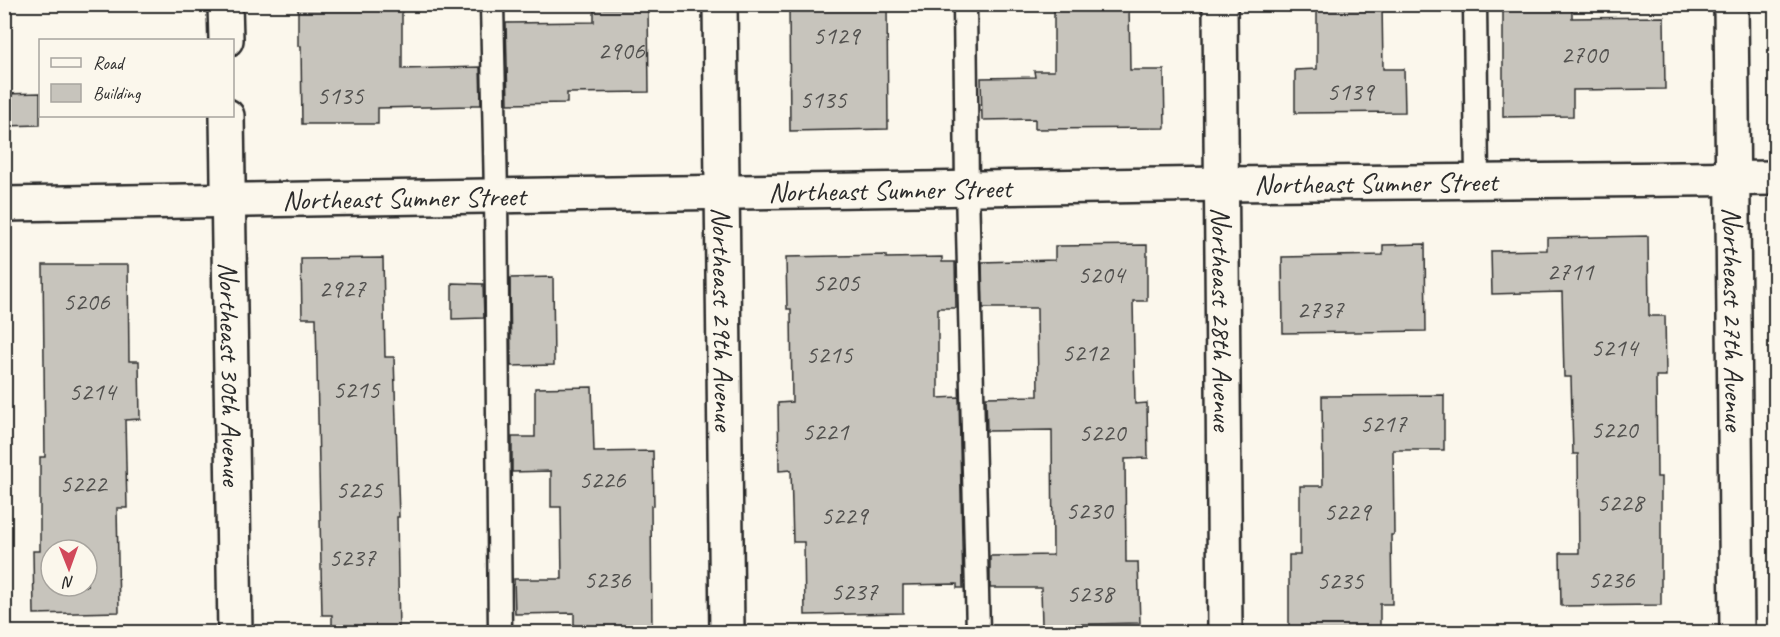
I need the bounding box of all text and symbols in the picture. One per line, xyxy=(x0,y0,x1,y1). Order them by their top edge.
house number: 5129 xyxy=(813,19,862,52)
house number: 2906 xyxy=(598,34,646,67)
house number: 2700 xyxy=(1561,38,1610,71)
legend xyxy=(39,39,234,117)
text: Road xyxy=(93,52,126,74)
house number: 5139 xyxy=(1327,75,1376,108)
house number: 5135 xyxy=(317,79,365,112)
text: Building xyxy=(93,82,142,104)
house number: 5135 xyxy=(800,83,848,116)
street label: Northeast Sumner Street xyxy=(1254,163,1500,201)
street label: Northeast Sumner Street xyxy=(768,170,1014,209)
street label: Northeast Sumner Street xyxy=(282,178,529,217)
street label: Northeast 29th Avenue xyxy=(705,207,742,433)
street label: Northeast 28th Avenue xyxy=(1204,207,1241,433)
street label: Northeast 27th Avenue xyxy=(1715,207,1753,433)
house number: 2711 xyxy=(1547,255,1595,288)
house number: 5204 xyxy=(1078,258,1127,291)
street label: Northeast 30th Avenue xyxy=(212,262,250,488)
house number: 5205 xyxy=(813,266,861,299)
house number: 2927 xyxy=(319,272,367,305)
house number: 5206 xyxy=(63,285,111,318)
house number: 2737 xyxy=(1297,293,1345,326)
house number: 5214 xyxy=(1591,331,1640,364)
house number: 5212 xyxy=(1062,336,1111,369)
house number: 5215 xyxy=(806,338,854,371)
house number: 5215 xyxy=(333,373,381,406)
house number: 5214 xyxy=(69,375,118,408)
house number: 5217 xyxy=(1360,407,1408,440)
house number: 5220 xyxy=(1591,413,1640,446)
house number: 5221 xyxy=(802,415,850,448)
house number: 5220 xyxy=(1079,416,1128,449)
house number: 5226 xyxy=(579,463,627,496)
house number: 5222 xyxy=(60,467,109,500)
house number: 5225 xyxy=(336,473,384,506)
house number: 5228 xyxy=(1597,486,1646,519)
house number: 5230 xyxy=(1066,494,1115,527)
house number: 5229 xyxy=(1324,495,1373,528)
house number: 5229 xyxy=(821,499,870,532)
north arrow xyxy=(39,538,99,598)
house number: 5237 xyxy=(329,541,377,574)
house number: 5236 xyxy=(584,563,632,596)
house number: 5236 xyxy=(1588,563,1636,596)
house number: 5235 xyxy=(1317,564,1365,597)
text: N xyxy=(61,572,74,592)
house number: 5237 xyxy=(831,575,879,608)
house number: 5238 xyxy=(1067,577,1116,610)

